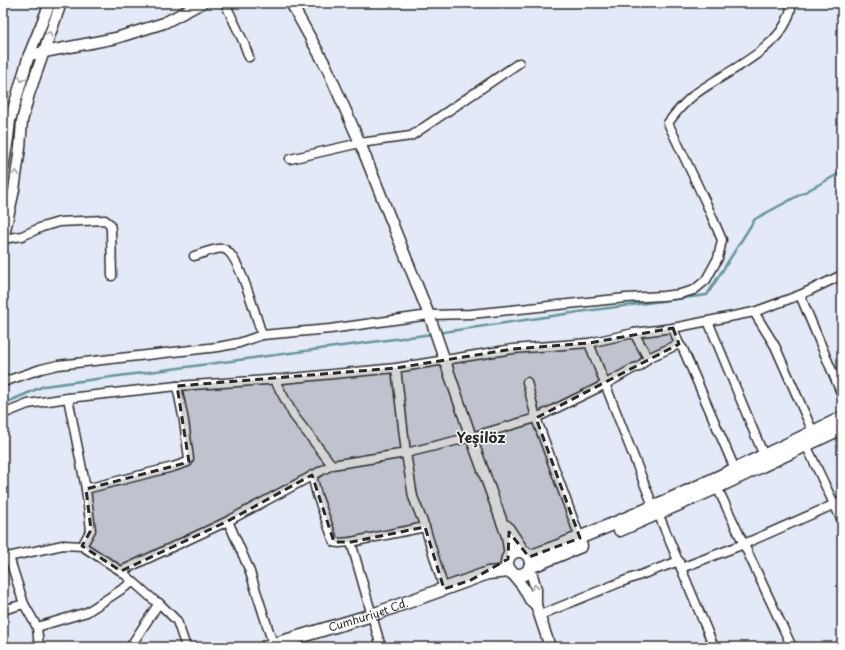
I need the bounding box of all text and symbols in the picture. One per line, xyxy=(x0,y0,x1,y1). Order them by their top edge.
one-way arrow xyxy=(45,30,53,37)
one-way arrow xyxy=(18,75,27,82)
one-way arrow xyxy=(11,170,20,176)
district label: Yeşilöz xyxy=(457,425,505,448)
one-way arrow xyxy=(531,584,539,590)
street label: Cumhuriyet Cd. xyxy=(326,594,410,636)

